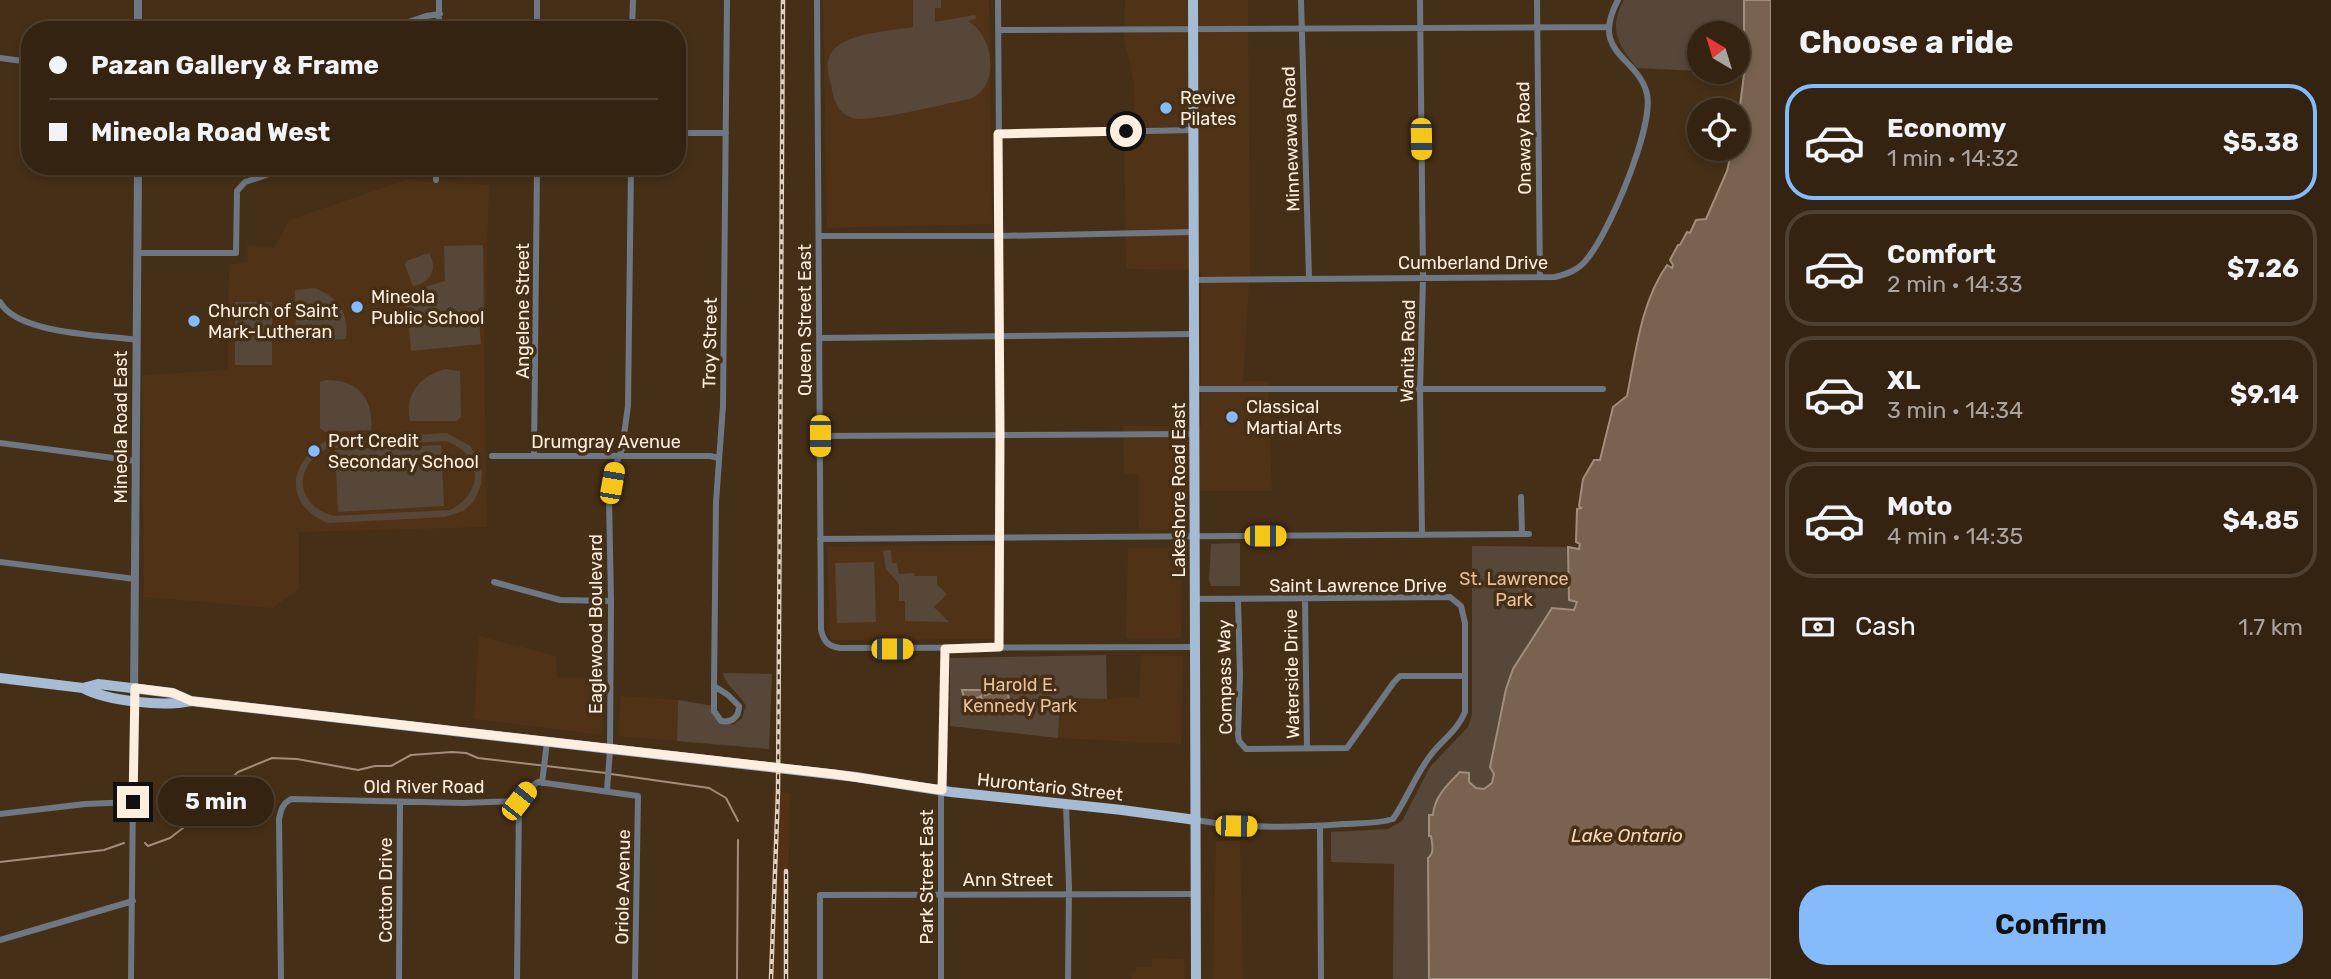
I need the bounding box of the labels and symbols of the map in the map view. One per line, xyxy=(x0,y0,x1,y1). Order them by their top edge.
north arrow xyxy=(1687,21,1750,84)
street label: Minnewawa Road xyxy=(1277,66,1305,212)
street label: Onaway Road xyxy=(1512,81,1536,195)
place label: Revive Pilates xyxy=(1180,87,1236,130)
marker: Revive Pilates xyxy=(1158,100,1174,116)
route start xyxy=(1110,115,1142,147)
car xyxy=(1411,118,1432,160)
street label: Angelene Street xyxy=(512,243,534,379)
street label: Queen Street East xyxy=(794,244,816,396)
street label: Cumberland Drive xyxy=(1398,252,1548,274)
place label: Mineola Public School xyxy=(371,286,484,329)
street label: Troy Street xyxy=(698,297,722,389)
marker: Mineola Public School xyxy=(349,299,365,315)
street label: Wanita Road xyxy=(1396,299,1420,403)
place label: Church of Saint Mark-Lutheran xyxy=(208,300,338,343)
marker: Church of Saint Mark-Lutheran xyxy=(186,313,202,329)
street label: Mineola Road East xyxy=(110,351,132,503)
place label: Classical Martial Arts xyxy=(1246,396,1342,439)
street label: Lakeshore Road East xyxy=(1168,403,1190,577)
marker: Classical Martial Arts xyxy=(1224,409,1240,425)
car xyxy=(810,415,831,457)
place label: Port Credit Secondary School xyxy=(328,430,479,473)
street label: Drumgray Avenue xyxy=(531,431,681,453)
marker: Port Credit Secondary School xyxy=(306,443,322,459)
car xyxy=(599,460,626,506)
car xyxy=(1245,526,1287,547)
street label: Eaglewood Boulevard xyxy=(585,534,607,714)
park label: St. Lawrence Park xyxy=(1459,568,1569,611)
street label: Saint Lawrence Drive xyxy=(1269,575,1447,597)
street label: Waterside Drive xyxy=(1280,609,1304,739)
street label: Compass Way xyxy=(1213,619,1237,735)
car xyxy=(872,639,914,660)
park label: Harold E. Kennedy Park xyxy=(963,674,1078,717)
street label: Hurontario Street xyxy=(976,768,1124,806)
street label: Old River Road xyxy=(363,776,485,798)
callout: 5 min xyxy=(158,778,273,826)
car xyxy=(498,778,541,824)
route end xyxy=(117,786,149,818)
street label: Park Street East xyxy=(916,809,938,945)
car xyxy=(1215,815,1258,837)
water label: Lake Ontario xyxy=(1571,824,1683,847)
street label: Oriole Avenue xyxy=(611,829,635,945)
street label: Cotton Drive xyxy=(375,837,397,943)
street label: Ann Street xyxy=(963,869,1053,891)

